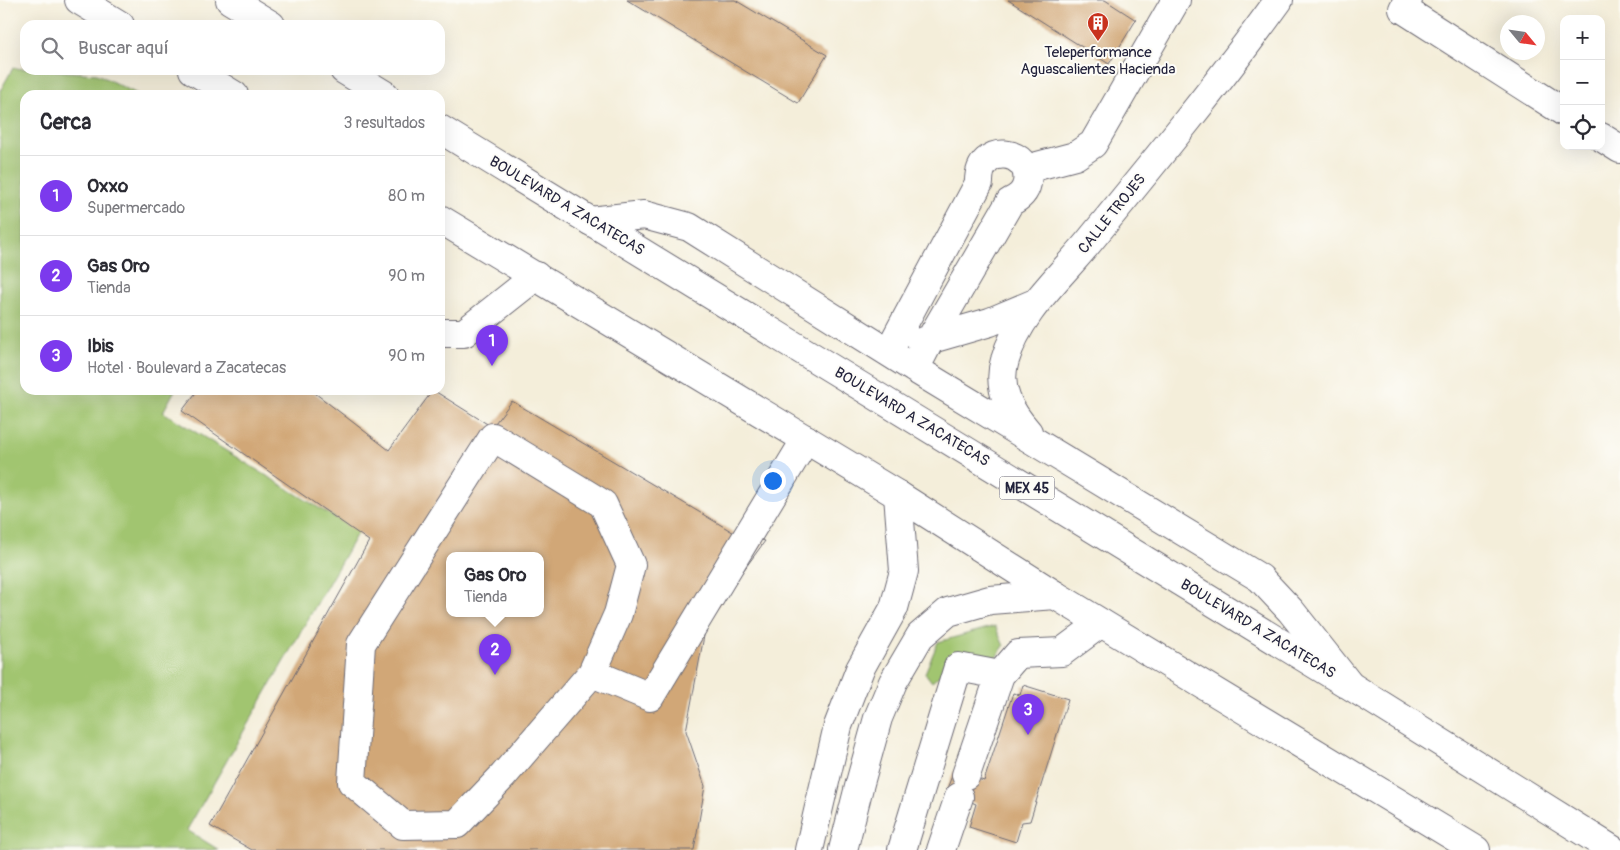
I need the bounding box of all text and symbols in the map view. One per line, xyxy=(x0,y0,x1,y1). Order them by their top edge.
building icon: Teleperformance Aguascalientes Hacienda xyxy=(1086,11,1110,42)
north arrow xyxy=(1500,15,1545,60)
map controls xyxy=(1560,15,1605,150)
button: + xyxy=(1560,15,1605,60)
search box xyxy=(20,20,445,75)
icon: search xyxy=(38,34,66,62)
text: Buscar aquí xyxy=(78,36,169,60)
place label: Teleperformance Aguascalientes Hacienda xyxy=(1021,43,1175,79)
button: − xyxy=(1560,60,1605,105)
button: locate xyxy=(1560,105,1605,150)
text: Cerca xyxy=(40,109,91,136)
text: 3 resultados xyxy=(343,113,425,133)
street label: BOULEVARD A ZACATECAS xyxy=(486,152,648,260)
street label: CALLE TROJES xyxy=(1074,170,1150,258)
text: Oxxo xyxy=(87,174,128,198)
text: 1 xyxy=(53,186,59,206)
text: 80 m xyxy=(388,186,425,206)
text: Supermercado xyxy=(87,198,185,218)
text: Gas Oro xyxy=(87,254,150,278)
text: 2 xyxy=(52,266,60,286)
text: 90 m xyxy=(388,266,425,286)
text: Tienda xyxy=(87,278,131,298)
pin: 1 xyxy=(476,325,508,366)
text: Ibis xyxy=(87,334,114,358)
text: 3 xyxy=(52,346,60,366)
text: 90 m xyxy=(388,346,425,366)
text: Hotel · Boulevard a Zacatecas xyxy=(87,358,286,378)
street label: BOULEVARD A ZACATECAS xyxy=(831,363,993,471)
your location xyxy=(760,468,786,494)
road number: MEX 45 xyxy=(1000,476,1054,499)
popup xyxy=(446,552,544,617)
text: Gas Oro xyxy=(464,563,526,587)
street label: BOULEVARD A ZACATECAS xyxy=(1177,575,1339,683)
text: Tienda xyxy=(464,587,507,607)
pin: 2 xyxy=(479,634,511,675)
pin: 3 xyxy=(1012,694,1044,735)

